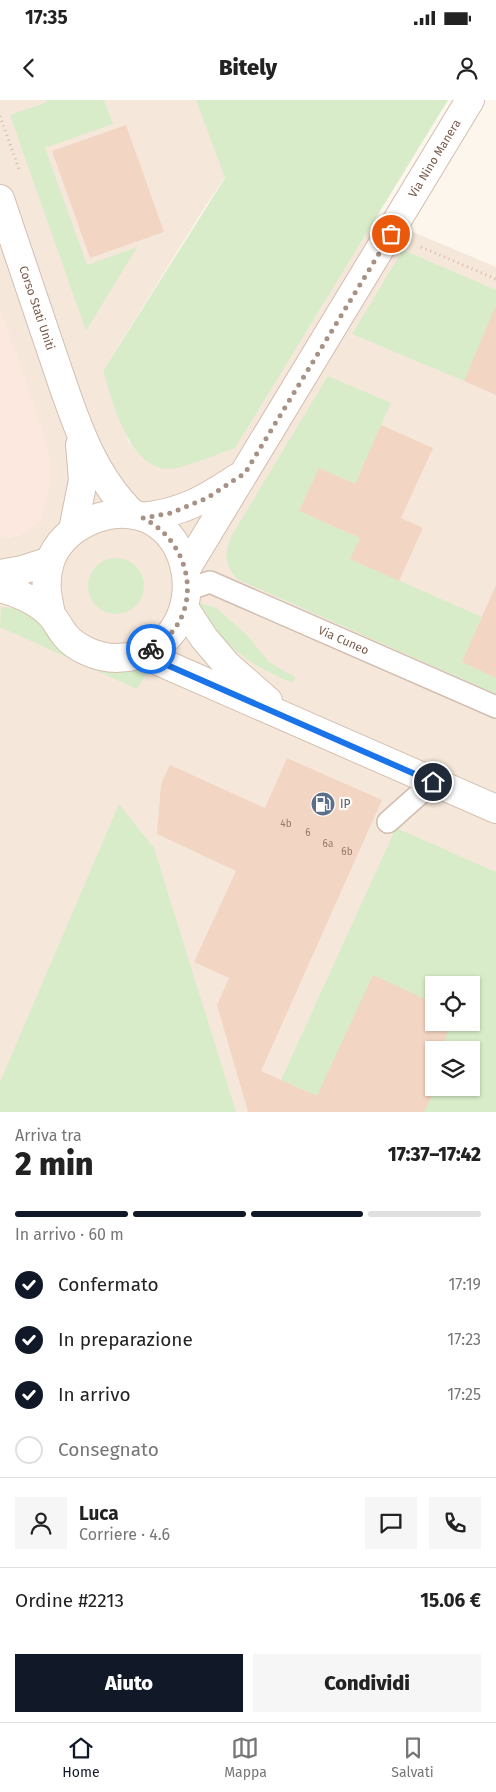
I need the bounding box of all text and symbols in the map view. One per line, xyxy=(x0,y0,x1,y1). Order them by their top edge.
text: 17:35 xyxy=(25,6,68,29)
icon: back xyxy=(15,54,43,82)
text: Bitely xyxy=(219,54,277,81)
icon: person xyxy=(453,54,481,82)
street label: Via Nino Manera xyxy=(406,117,464,200)
pin xyxy=(370,213,412,255)
icon: bag xyxy=(377,220,405,248)
street label: Corso Stati Uniti xyxy=(16,264,58,352)
street label: Via Cuneo xyxy=(316,623,371,658)
courier xyxy=(126,624,176,674)
icon: bike xyxy=(137,635,165,663)
pin xyxy=(412,761,454,803)
icon: home xyxy=(419,768,447,796)
fuel station icon: IP xyxy=(310,791,336,817)
place label: IP xyxy=(340,797,351,811)
house number: 4b xyxy=(280,818,292,830)
house number: 6 xyxy=(305,827,311,839)
house number: 6a xyxy=(323,838,333,850)
house number: 6b xyxy=(341,846,353,858)
map controls xyxy=(425,976,480,1096)
button: locate xyxy=(425,976,480,1031)
button: layers xyxy=(425,1041,480,1096)
text: Arriva tra xyxy=(15,1126,82,1145)
text: 17:37–17:42 xyxy=(388,1143,481,1166)
text: 2 min xyxy=(15,1145,93,1183)
text: In arrivo · 60 m xyxy=(15,1225,124,1244)
icon: check xyxy=(15,1271,43,1299)
text: Confermato xyxy=(58,1273,159,1296)
text: 17:19 xyxy=(448,1275,481,1294)
icon: check xyxy=(15,1326,43,1354)
text: In preparazione xyxy=(58,1328,193,1351)
text: 17:23 xyxy=(447,1330,481,1349)
icon: check xyxy=(15,1381,43,1409)
text: In arrivo xyxy=(58,1383,131,1406)
text: 17:25 xyxy=(447,1385,481,1404)
text: Consegnato xyxy=(58,1438,159,1461)
button: person xyxy=(15,1497,67,1549)
button: chat xyxy=(365,1497,417,1549)
button: phone xyxy=(429,1497,481,1549)
text: Luca xyxy=(79,1502,119,1525)
text: Corriere · 4.6 xyxy=(79,1525,170,1544)
text: Ordine #2213 xyxy=(15,1589,124,1612)
text: 15.06 € xyxy=(420,1589,481,1612)
button: Aiuto xyxy=(15,1654,243,1712)
button: Condividi xyxy=(253,1654,481,1712)
tab: Home xyxy=(62,1734,100,1781)
tab: Mappa xyxy=(224,1734,267,1781)
tab: Salvati xyxy=(391,1734,434,1781)

